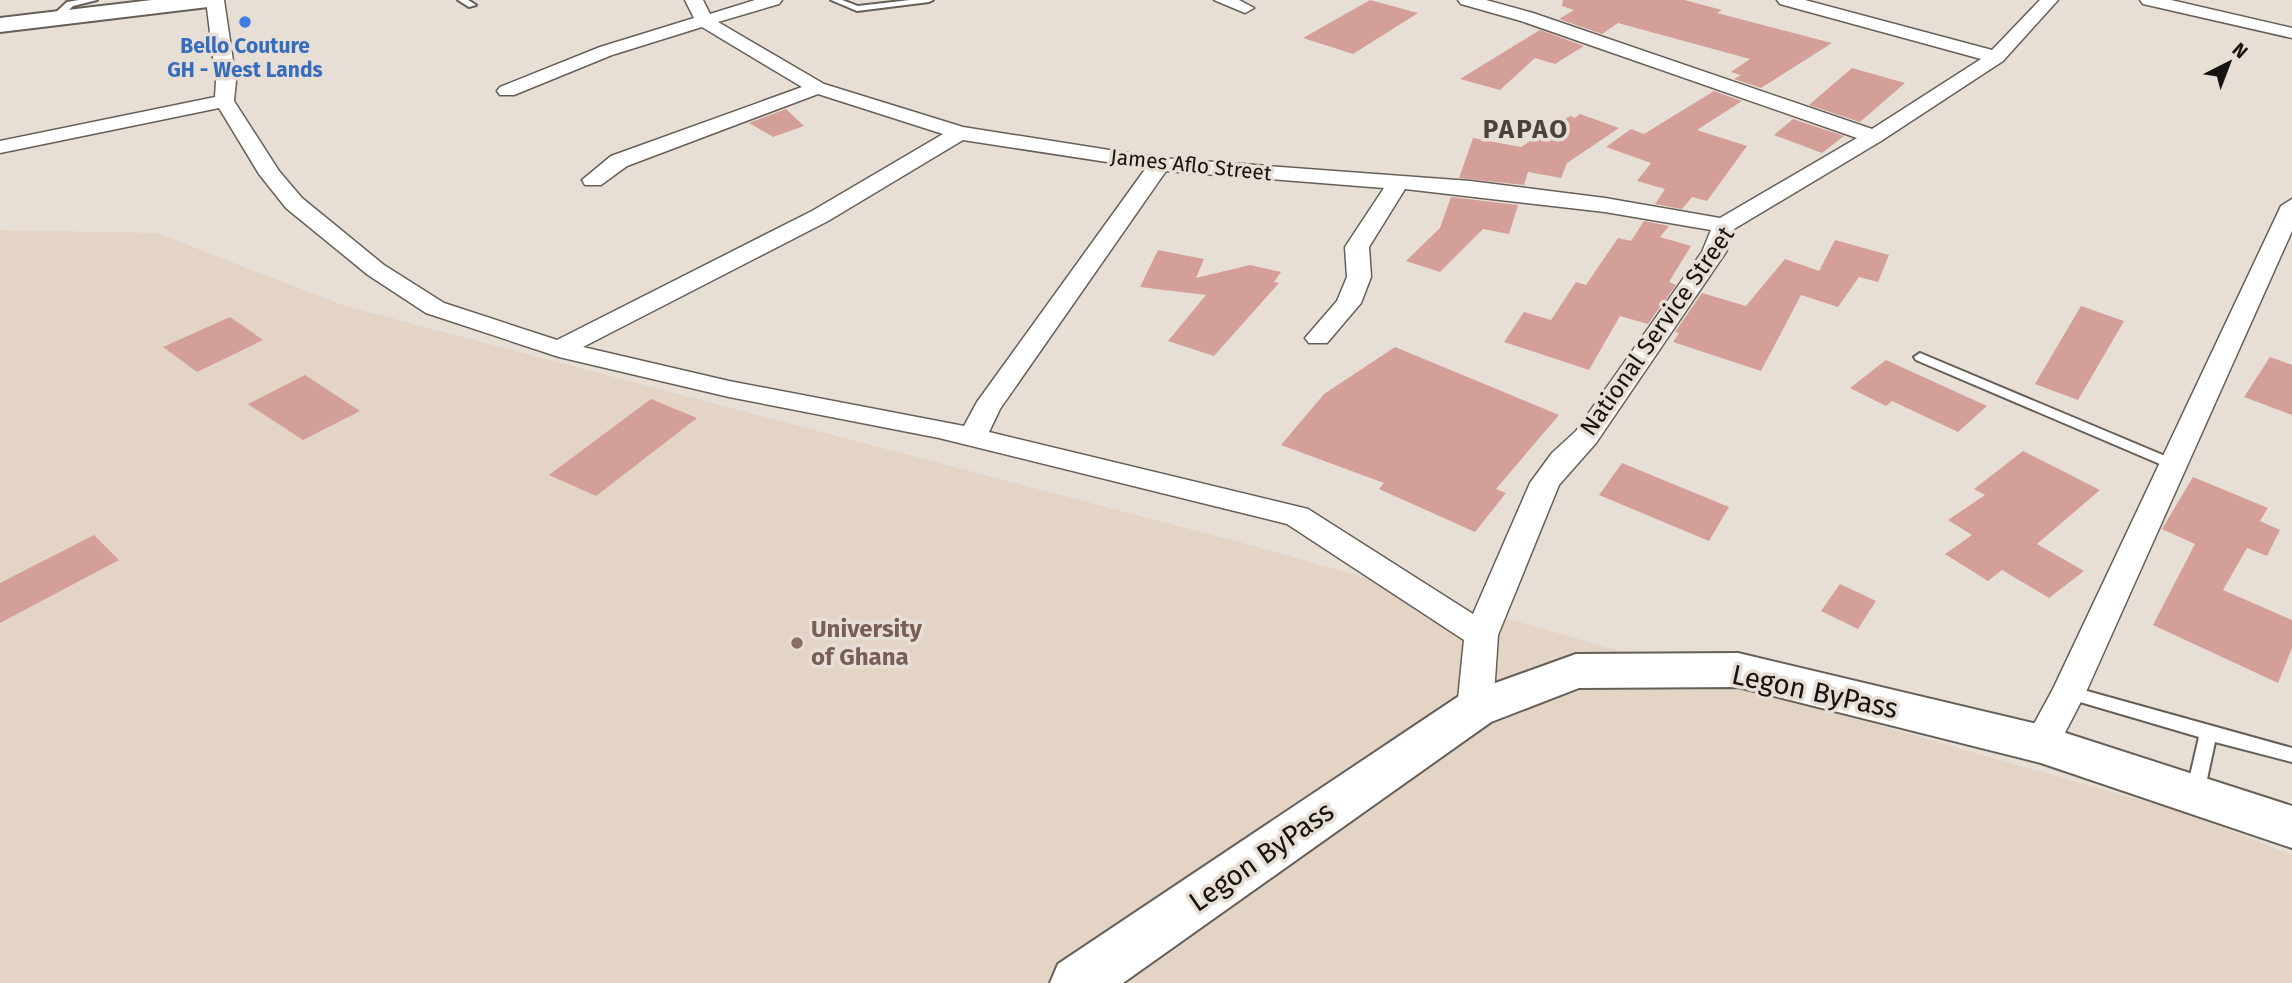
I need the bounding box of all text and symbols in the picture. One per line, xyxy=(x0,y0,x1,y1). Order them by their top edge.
marker: Bello Couture GH - West Lands xyxy=(237,14,253,30)
north arrow xyxy=(2194,28,2264,98)
place label: Bello Couture GH - West Lands xyxy=(167,33,323,83)
text: N xyxy=(2228,38,2252,64)
district label: PAPAO xyxy=(1483,114,1569,145)
street label: James Aflo Street xyxy=(1109,144,1273,186)
street label: National Service Street xyxy=(1574,221,1740,441)
place label: University of Ghana xyxy=(811,615,922,671)
marker: University of Ghana xyxy=(789,635,805,651)
street label: Legon ByPass xyxy=(1729,658,1901,725)
street label: Legon ByPass xyxy=(1183,794,1340,918)

